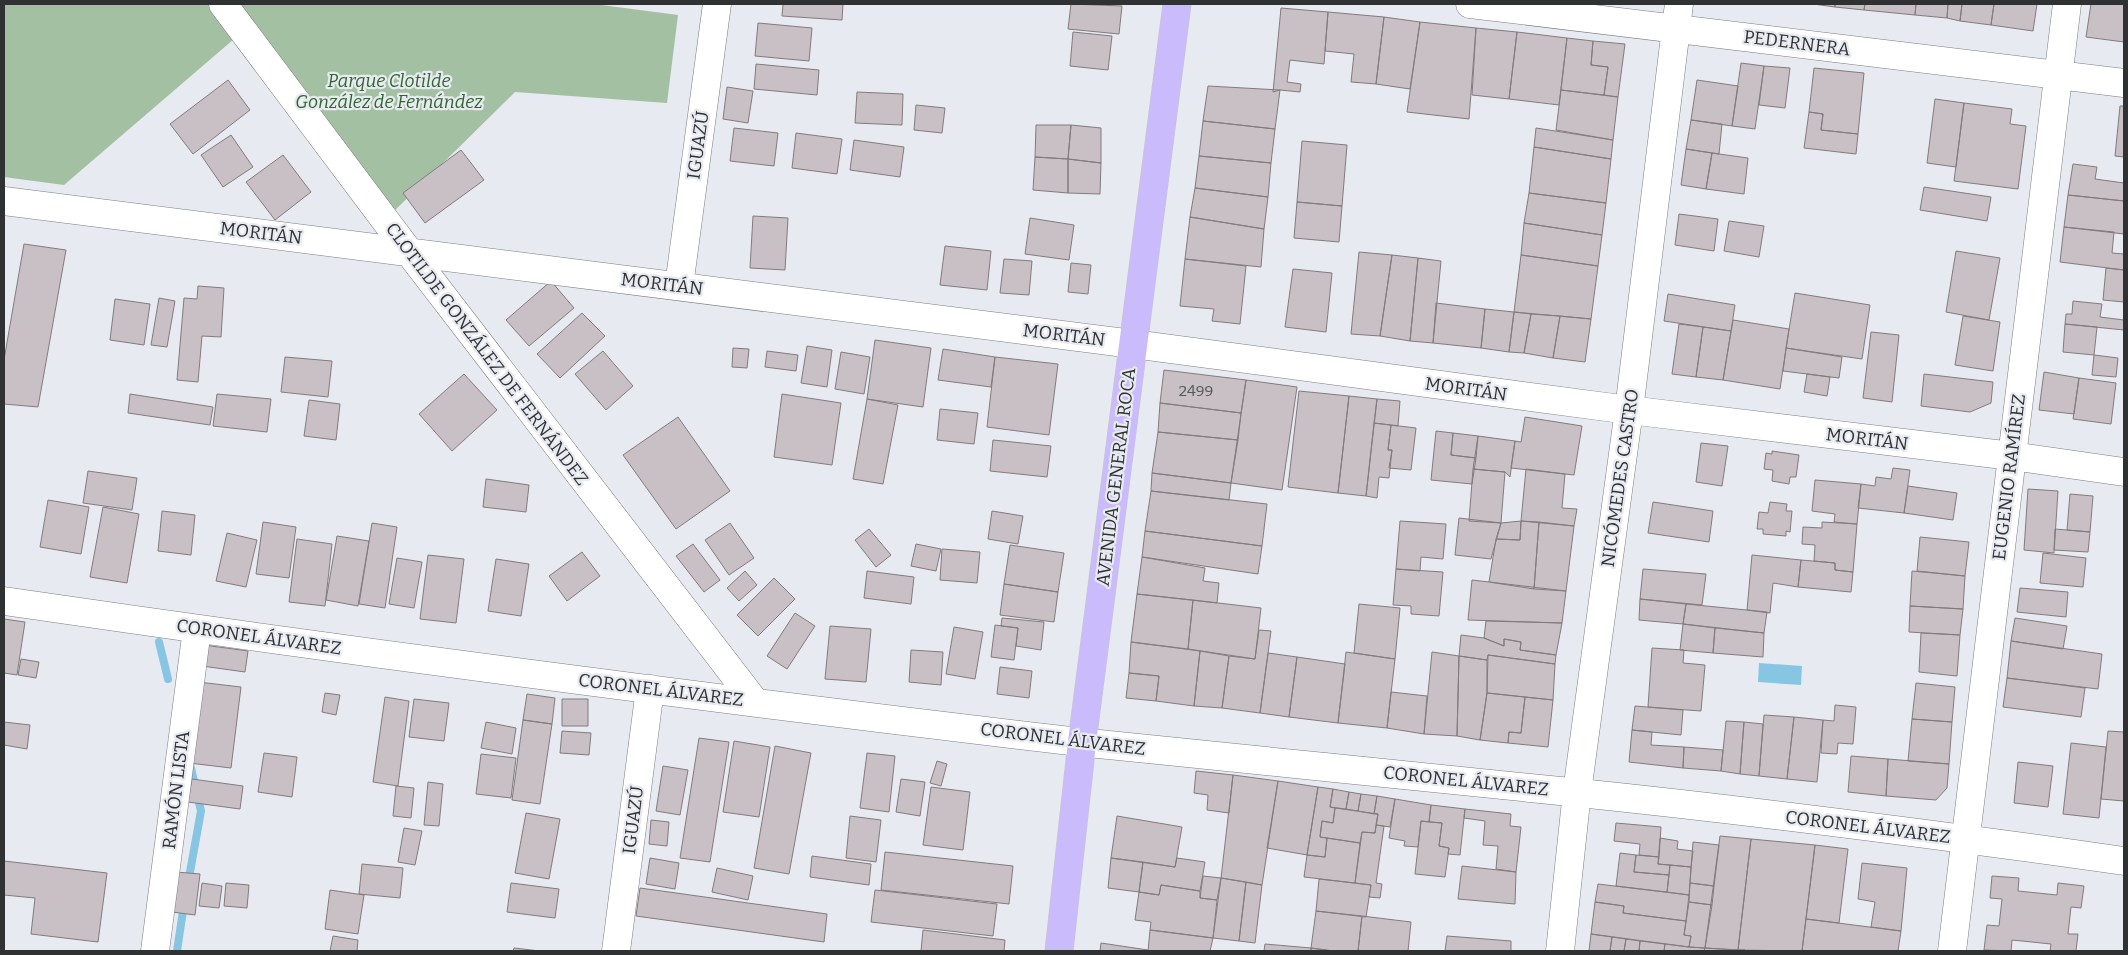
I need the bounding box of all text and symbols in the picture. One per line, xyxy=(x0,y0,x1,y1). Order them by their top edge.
street label: PEDERNERA xyxy=(1742,26,1852,60)
park label: Parque Clotilde González de Fernández xyxy=(295,70,483,113)
street label: IGUAZÚ xyxy=(681,109,714,181)
street label: MORITÁN xyxy=(219,217,303,249)
street label: CLOTILDE GONZÁLEZ DE FERNÁNDEZ xyxy=(381,218,593,490)
street label: MORITÁN xyxy=(620,268,704,300)
street label: MORITÁN xyxy=(1022,319,1106,351)
street label: AVENIDA GENERAL ROCA xyxy=(1092,366,1140,587)
street label: MORITÁN xyxy=(1423,372,1509,406)
house number: 2499 xyxy=(1179,382,1213,400)
street label: NICÓMEDES CASTRO xyxy=(1597,388,1643,568)
street label: EUGENIO RAMÍREZ xyxy=(1987,393,2030,561)
street label: MORITÁN xyxy=(1825,423,1909,455)
street label: CORONEL ÁLVAREZ xyxy=(175,615,343,659)
street label: CORONEL ÁLVAREZ xyxy=(577,669,745,711)
street label: CORONEL ÁLVAREZ xyxy=(979,718,1147,760)
street label: RAMÓN LISTA xyxy=(158,729,194,850)
street label: CORONEL ÁLVAREZ xyxy=(1382,761,1550,801)
street label: IGUAZÚ xyxy=(617,784,648,855)
street label: CORONEL ÁLVAREZ xyxy=(1784,806,1952,848)

